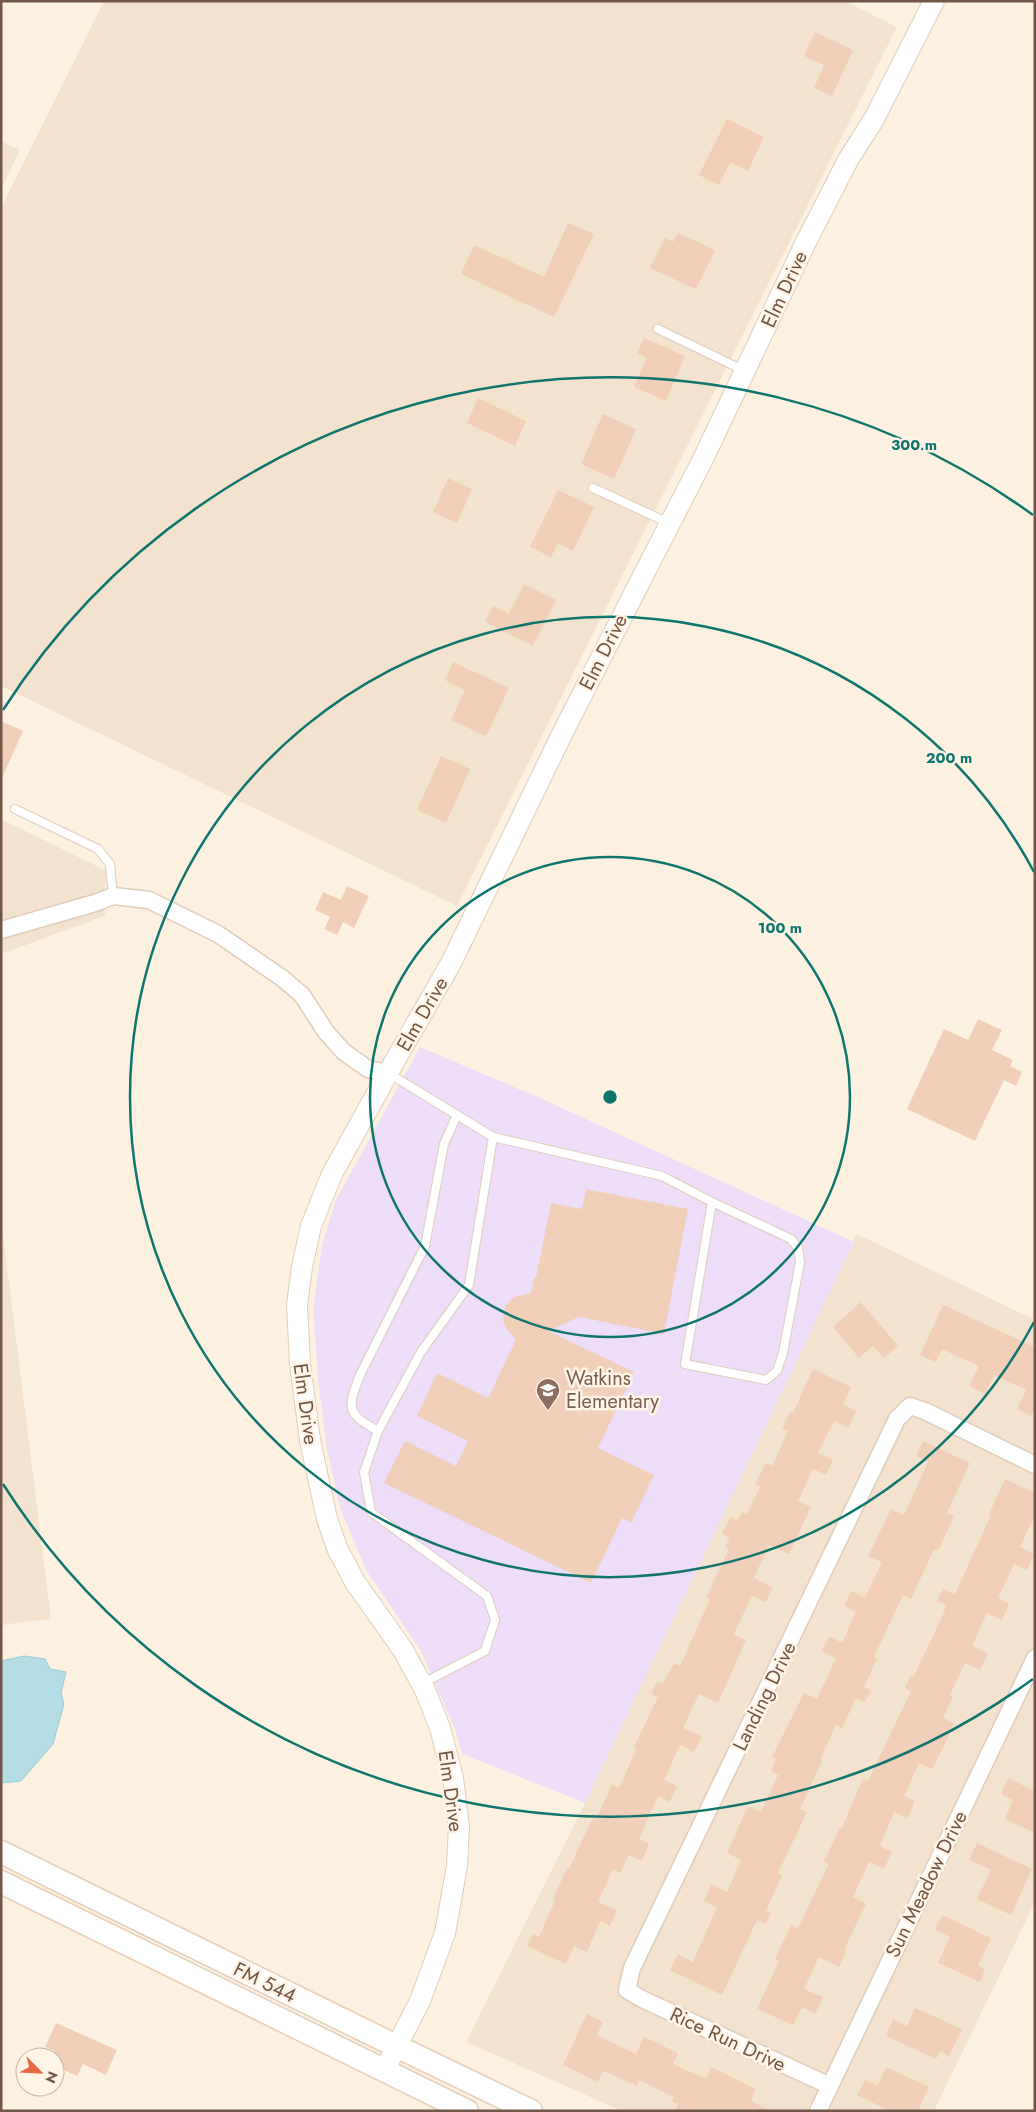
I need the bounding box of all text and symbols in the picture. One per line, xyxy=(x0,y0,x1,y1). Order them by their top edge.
street label: Elm Drive xyxy=(754,246,815,332)
text: 300 m xyxy=(891,434,937,456)
street label: Elm Drive xyxy=(572,609,635,695)
text: 200 m xyxy=(926,747,972,769)
text: 100 m xyxy=(758,917,802,939)
street label: Elm Drive xyxy=(389,972,455,1057)
centre of rings xyxy=(601,1088,619,1106)
street label: Elm Drive xyxy=(285,1362,326,1447)
place label: Watkins Elementary xyxy=(566,1364,659,1416)
school or university icon: Watkins Elementary xyxy=(535,1377,561,1411)
street label: Landing Drive xyxy=(726,1637,803,1756)
street label: Elm Drive xyxy=(430,1749,471,1834)
street label: Sun Meadow Drive xyxy=(878,1806,975,1963)
street label: FM 544 xyxy=(228,1955,301,2010)
street label: Rice Run Drive xyxy=(665,2000,791,2079)
north arrow xyxy=(15,2047,65,2097)
text: N xyxy=(40,2068,63,2086)

